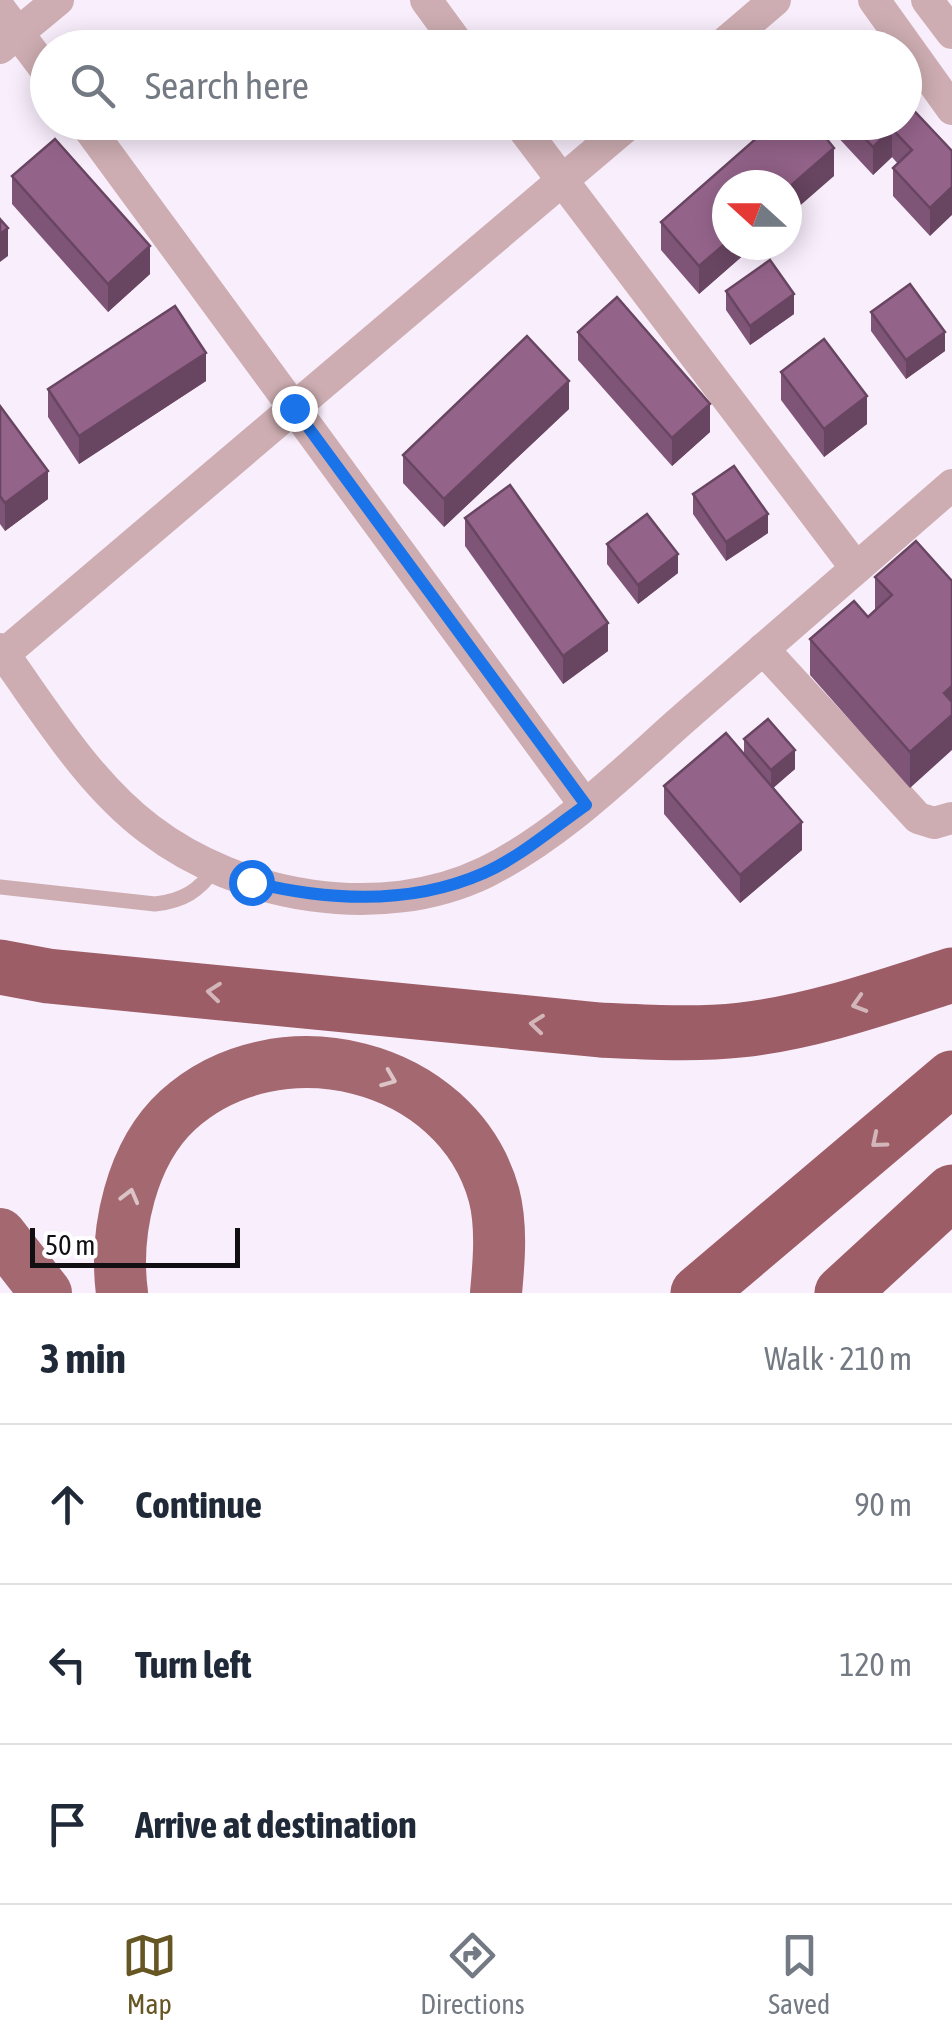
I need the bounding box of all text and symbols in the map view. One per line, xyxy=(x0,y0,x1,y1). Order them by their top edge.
search box xyxy=(30,30,922,140)
icon: search xyxy=(65,58,120,113)
text: Search here xyxy=(145,64,309,107)
north arrow xyxy=(712,170,802,260)
route end xyxy=(272,386,318,432)
route start xyxy=(229,860,275,906)
one-way arrow xyxy=(206,982,222,1004)
one-way arrow xyxy=(851,992,868,1013)
one-way arrow xyxy=(529,1014,545,1036)
one-way arrow xyxy=(379,1068,396,1088)
one-way arrow xyxy=(871,1129,889,1147)
one-way arrow xyxy=(119,1188,140,1206)
scale bar xyxy=(30,1223,240,1268)
text: 50 m xyxy=(45,1229,95,1261)
text: 3 min xyxy=(40,1334,126,1382)
text: Walk · 210 m xyxy=(764,1340,912,1377)
icon: ahead xyxy=(40,1477,95,1532)
text: Continue xyxy=(135,1483,262,1526)
text: 90 m xyxy=(854,1486,912,1523)
icon: left xyxy=(40,1637,95,1692)
text: Turn left xyxy=(135,1643,251,1686)
text: 120 m xyxy=(839,1646,912,1683)
icon: arrive xyxy=(40,1797,95,1852)
text: Arrive at destination xyxy=(135,1803,417,1846)
tab: Map xyxy=(122,1928,177,2020)
tab: Directions xyxy=(420,1928,525,2020)
tab: Saved xyxy=(768,1928,830,2020)

